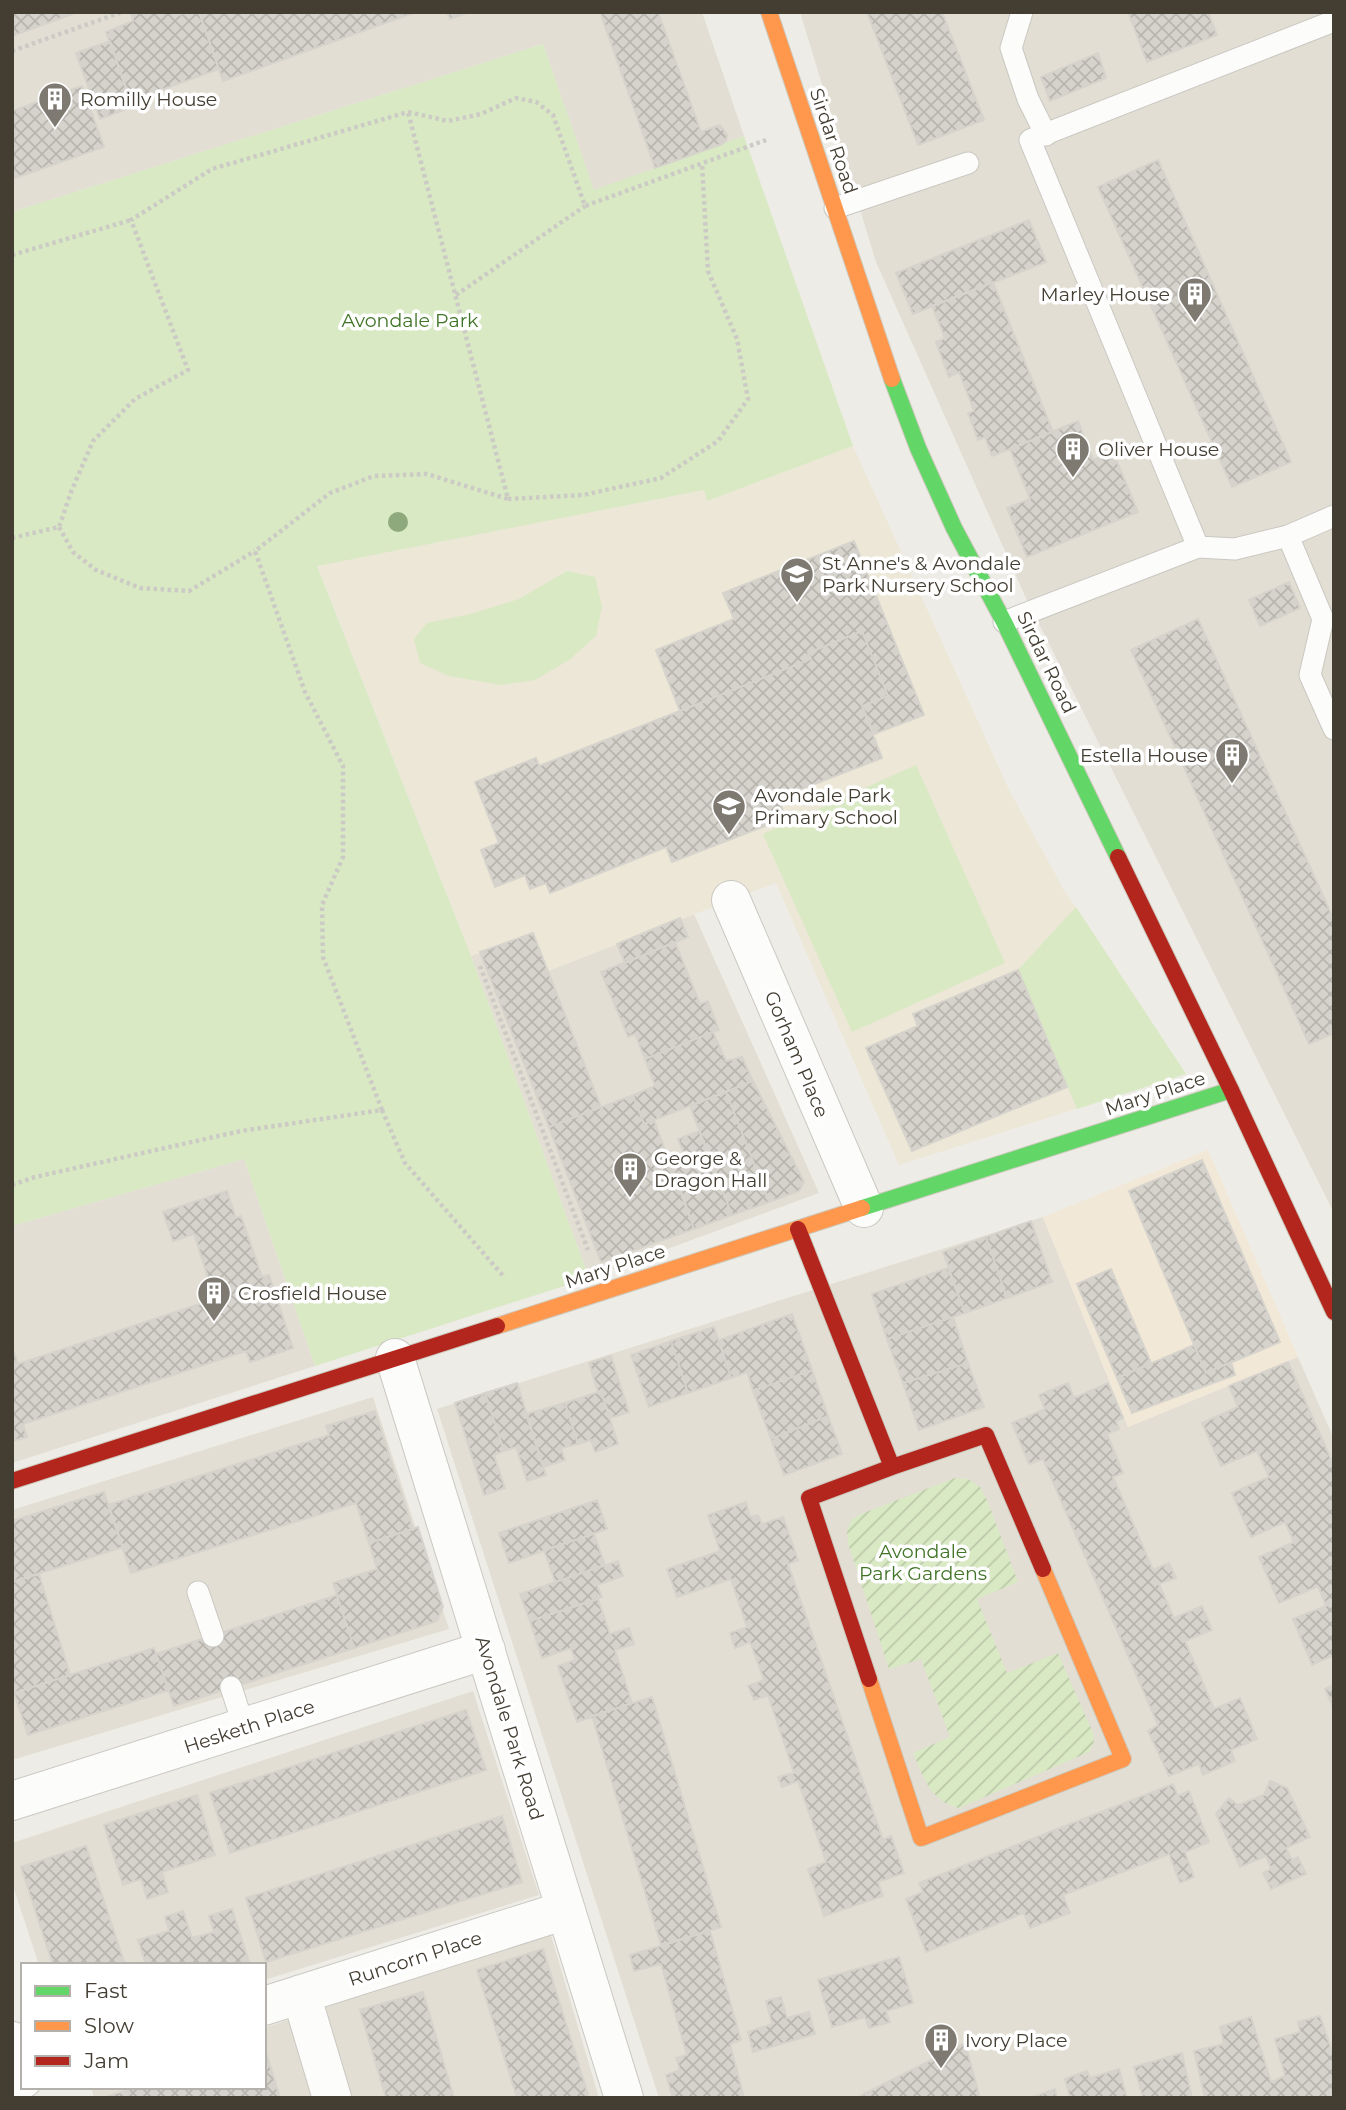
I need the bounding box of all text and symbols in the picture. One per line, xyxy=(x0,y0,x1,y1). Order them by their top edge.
building icon: Romilly House xyxy=(36,80,74,129)
street label: Sirdar Road xyxy=(805,85,862,197)
place label: Romilly House xyxy=(80,88,217,111)
building icon: Marley House xyxy=(1176,275,1214,324)
place label: Marley House xyxy=(1041,283,1170,306)
park label: Avondale Park xyxy=(342,309,479,332)
building icon: Oliver House xyxy=(1054,430,1092,479)
place label: Oliver House xyxy=(1098,438,1219,461)
place label: St Anne's & Avondale Park Nursery School xyxy=(822,552,1021,597)
school or university icon: St Anne's & Avondale Park Nursery School xyxy=(778,555,816,604)
street label: Sirdar Road xyxy=(1012,607,1081,717)
building icon: Estella House xyxy=(1213,736,1251,785)
place label: Estella House xyxy=(1080,744,1208,767)
place label: Avondale Park Primary School xyxy=(754,784,898,829)
school or university icon: Avondale Park Primary School xyxy=(710,787,748,836)
street label: Gorham Place xyxy=(760,987,834,1121)
street label: Mary Place xyxy=(1102,1066,1208,1120)
place label: George & Dragon Hall xyxy=(654,1147,767,1192)
building icon: George & Dragon Hall xyxy=(611,1150,649,1199)
street label: Mary Place xyxy=(562,1239,668,1293)
building icon: Crosfield House xyxy=(195,1274,233,1323)
place label: Crosfield House xyxy=(238,1282,387,1305)
park label: Avondale Park Gardens xyxy=(859,1540,987,1585)
street label: Avondale Park Road xyxy=(471,1633,549,1823)
street label: Hesketh Place xyxy=(181,1695,317,1758)
street label: Runcorn Place xyxy=(345,1926,485,1991)
legend xyxy=(21,1963,266,2089)
text: Fast xyxy=(84,1978,128,2003)
text: Slow xyxy=(84,2013,134,2038)
building icon: Ivory Place xyxy=(922,2021,960,2070)
place label: Ivory Place xyxy=(965,2029,1067,2052)
text: Jam xyxy=(83,2048,129,2073)

